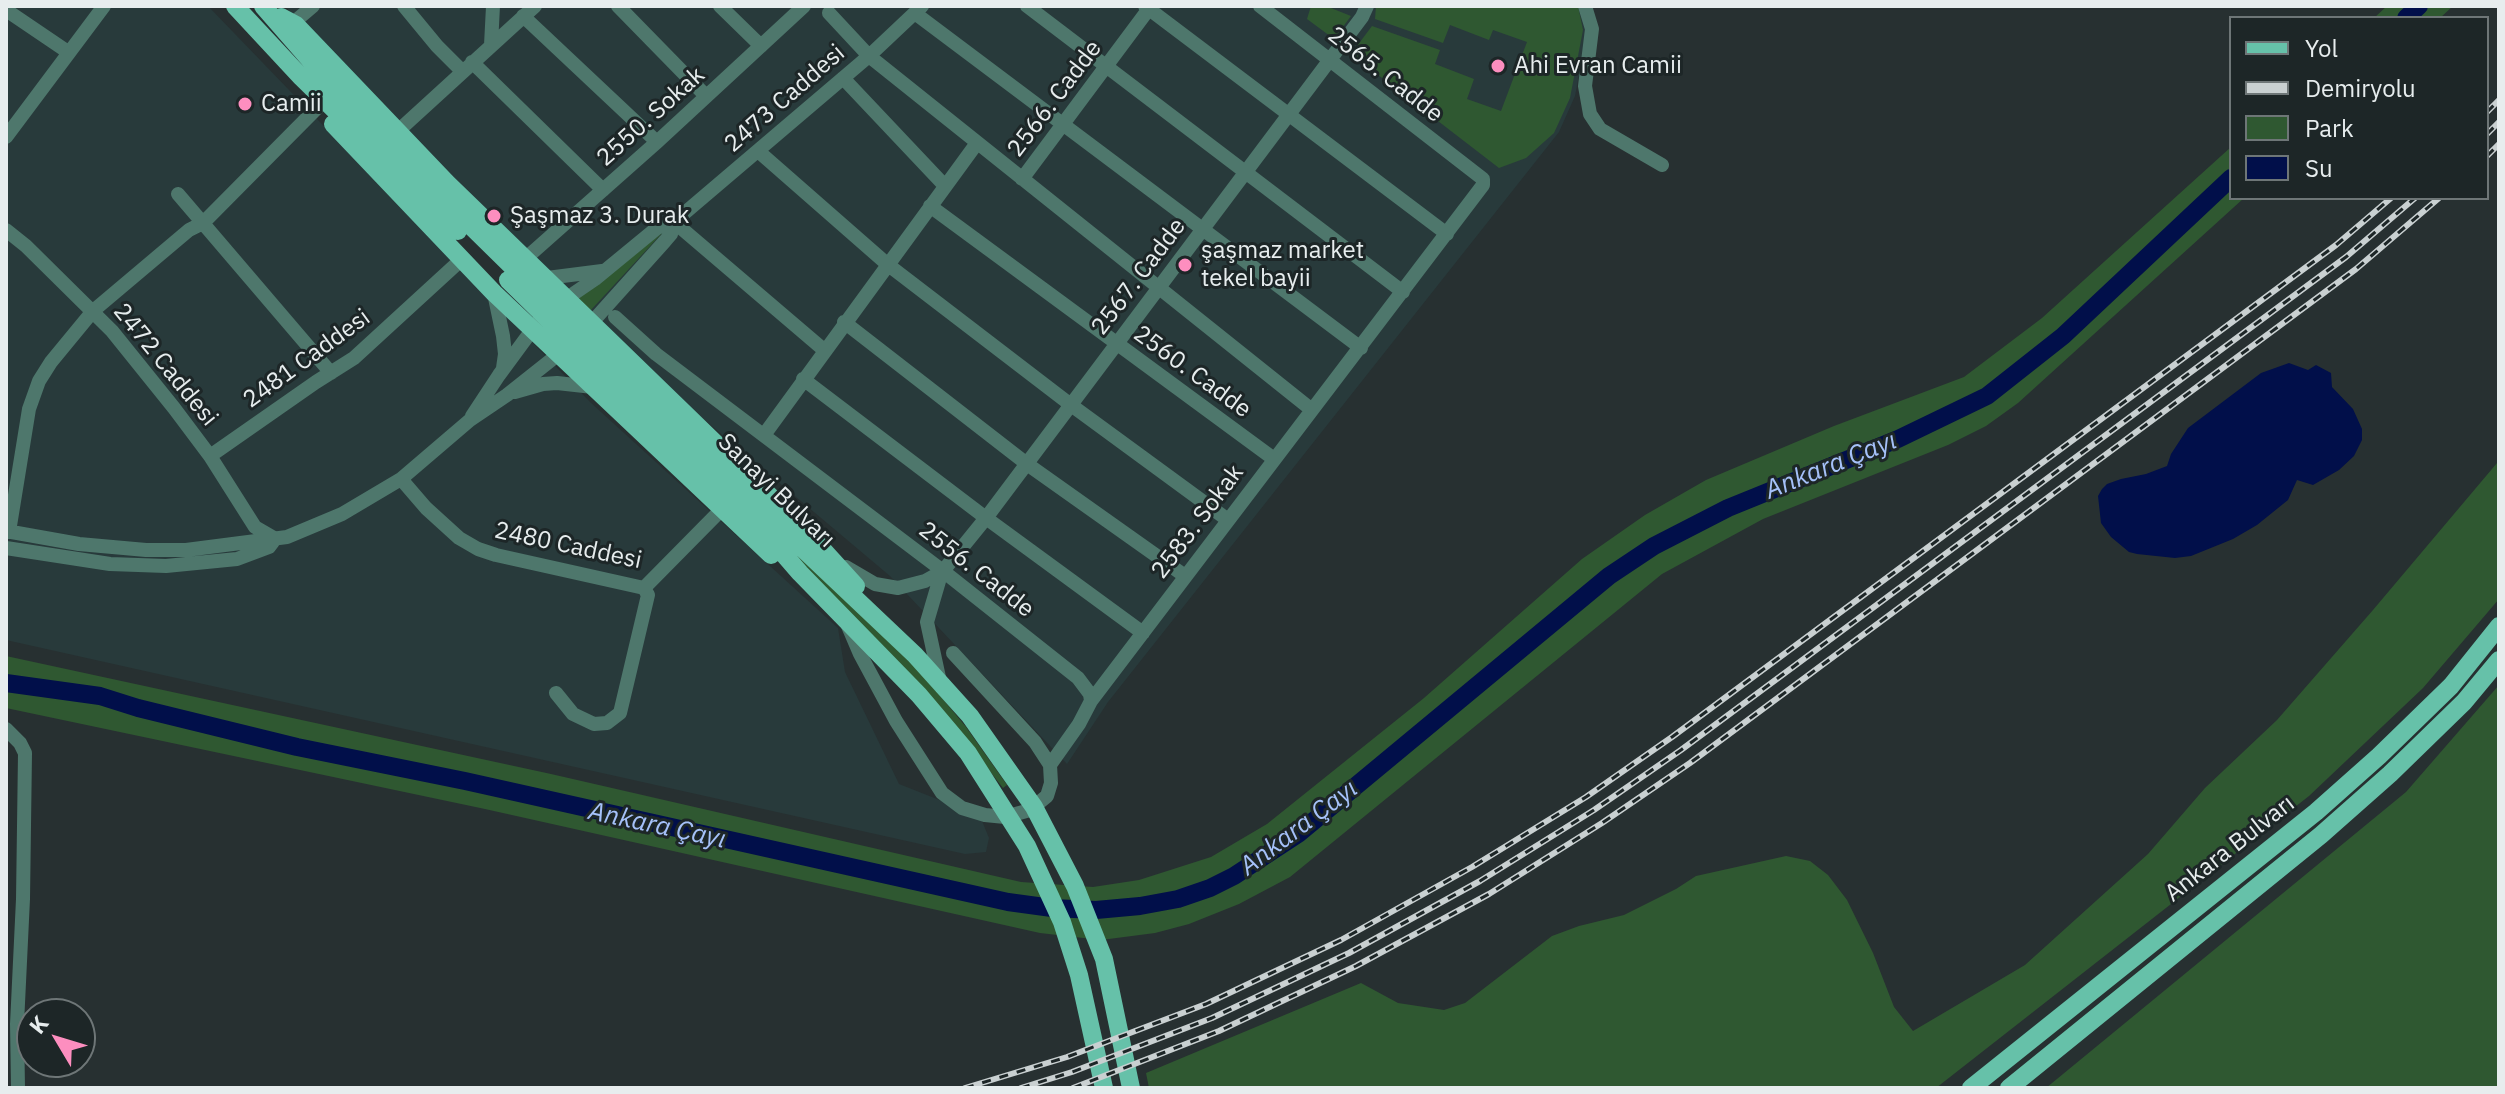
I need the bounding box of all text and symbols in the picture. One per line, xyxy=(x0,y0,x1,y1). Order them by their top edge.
legend xyxy=(2229,16,2489,200)
street label: 2565. Cadde xyxy=(1322,21,1448,129)
text: Yol xyxy=(2305,32,2338,64)
street label: 2566. Cadde xyxy=(1002,35,1108,163)
street label: 2473 Caddesi xyxy=(719,39,851,159)
place label: Ahi Evran Camii xyxy=(1514,52,1682,80)
marker: Ahi Evran Camii xyxy=(1489,57,1507,75)
street label: 2550. Sokak xyxy=(591,61,711,173)
text: Demiryolu xyxy=(2305,72,2416,104)
place label: Camii xyxy=(261,90,322,118)
marker: Camii xyxy=(236,95,254,113)
text: Park xyxy=(2305,112,2354,144)
text: Su xyxy=(2305,152,2333,184)
place label: Şaşmaz 3. Durak xyxy=(510,202,690,230)
marker: Şaşmaz 3. Durak xyxy=(485,207,503,225)
street label: 2567. Cadde xyxy=(1086,213,1192,341)
place label: şaşmaz market tekel bayii xyxy=(1201,237,1364,293)
marker: şaşmaz market tekel bayii xyxy=(1176,256,1194,274)
street label: 2472 Caddesi xyxy=(107,298,223,432)
street label: 2481 Caddesi xyxy=(238,303,376,415)
street label: 2560. Cadde xyxy=(1128,320,1256,424)
water label: Ankara Çayı xyxy=(1761,425,1901,507)
street label: Sanayi Bulvarı xyxy=(711,428,841,554)
street label: 2583. Sokak xyxy=(1146,459,1250,585)
street label: 2480 Caddesi xyxy=(492,516,644,576)
street label: 2556. Cadde xyxy=(913,516,1039,624)
water label: Ankara Çayı xyxy=(1234,774,1364,882)
street label: Ankara Bulvarı xyxy=(2160,790,2300,908)
water label: Ankara Çayı xyxy=(586,796,728,856)
north arrow xyxy=(16,998,96,1078)
text: K xyxy=(22,1009,54,1039)

